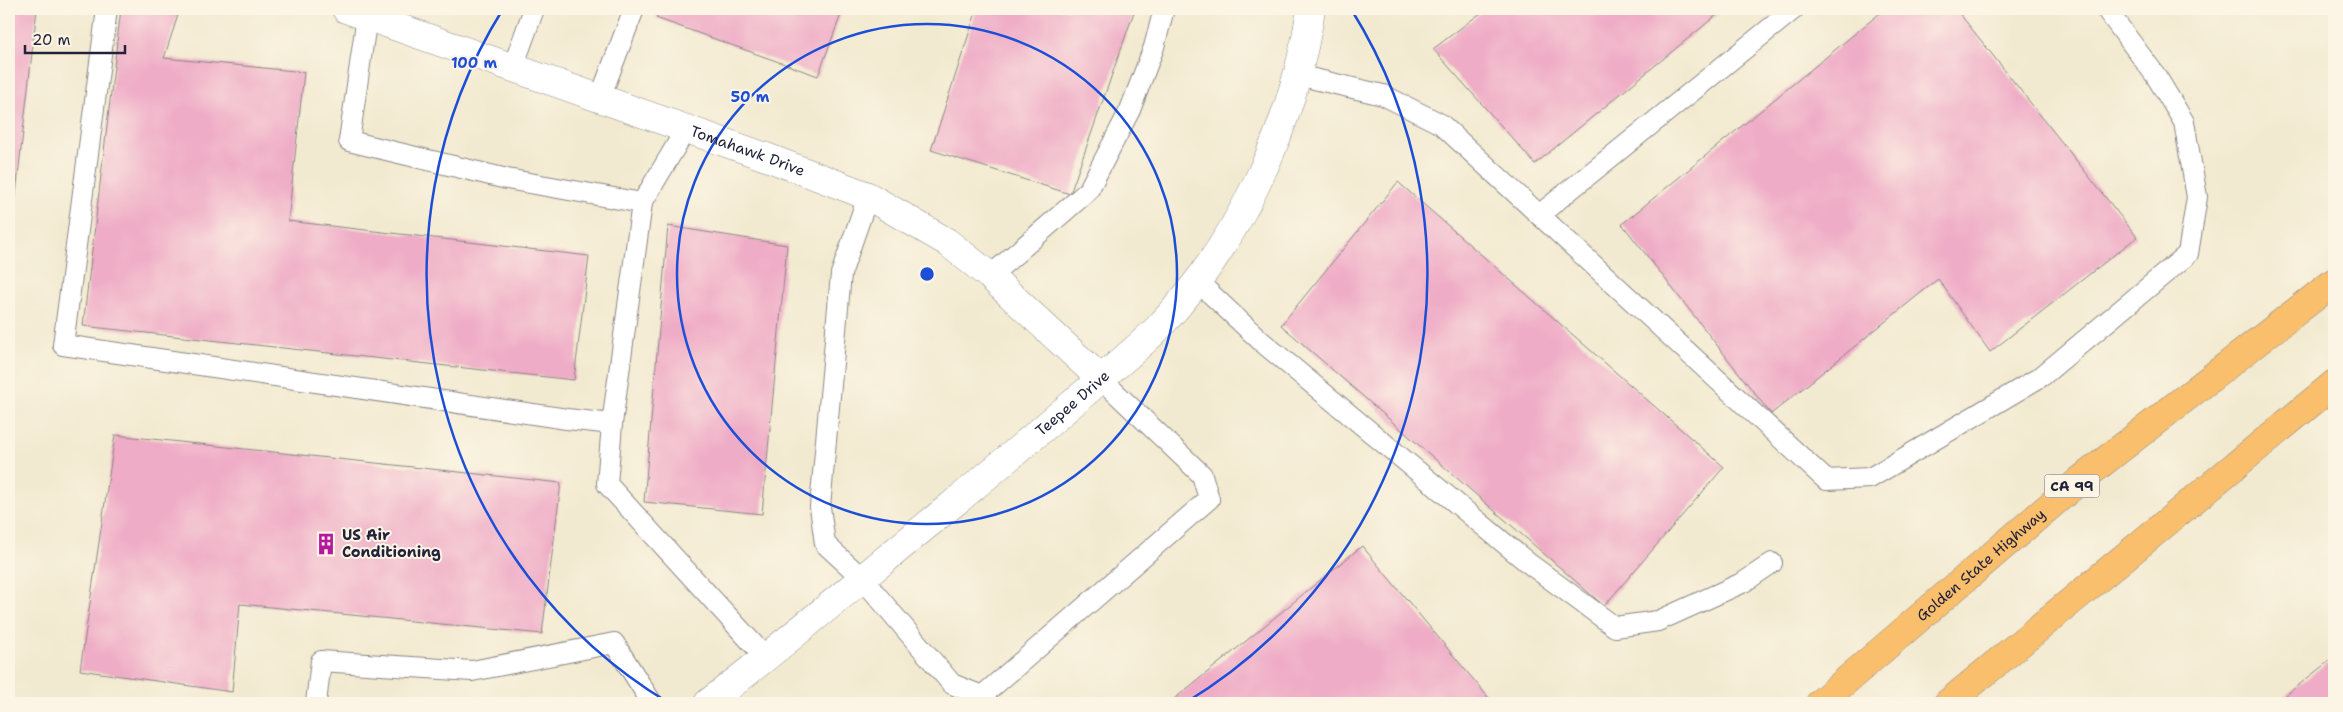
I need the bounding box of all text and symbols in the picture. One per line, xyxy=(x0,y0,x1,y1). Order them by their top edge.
scale bar xyxy=(25,22,125,54)
text: 20 m xyxy=(32,30,71,50)
text: 100 m xyxy=(451,53,497,73)
text: 50 m xyxy=(731,87,770,107)
street label: Tomahawk Drive xyxy=(688,121,808,181)
centre of rings xyxy=(918,265,936,283)
street label: Teepee Drive xyxy=(1031,366,1114,441)
road number: CA 99 xyxy=(2044,474,2100,498)
street label: Golden State Highway xyxy=(1912,504,2050,626)
place label: US Air Conditioning xyxy=(342,525,441,562)
building icon: US Air Conditioning xyxy=(313,531,339,557)

